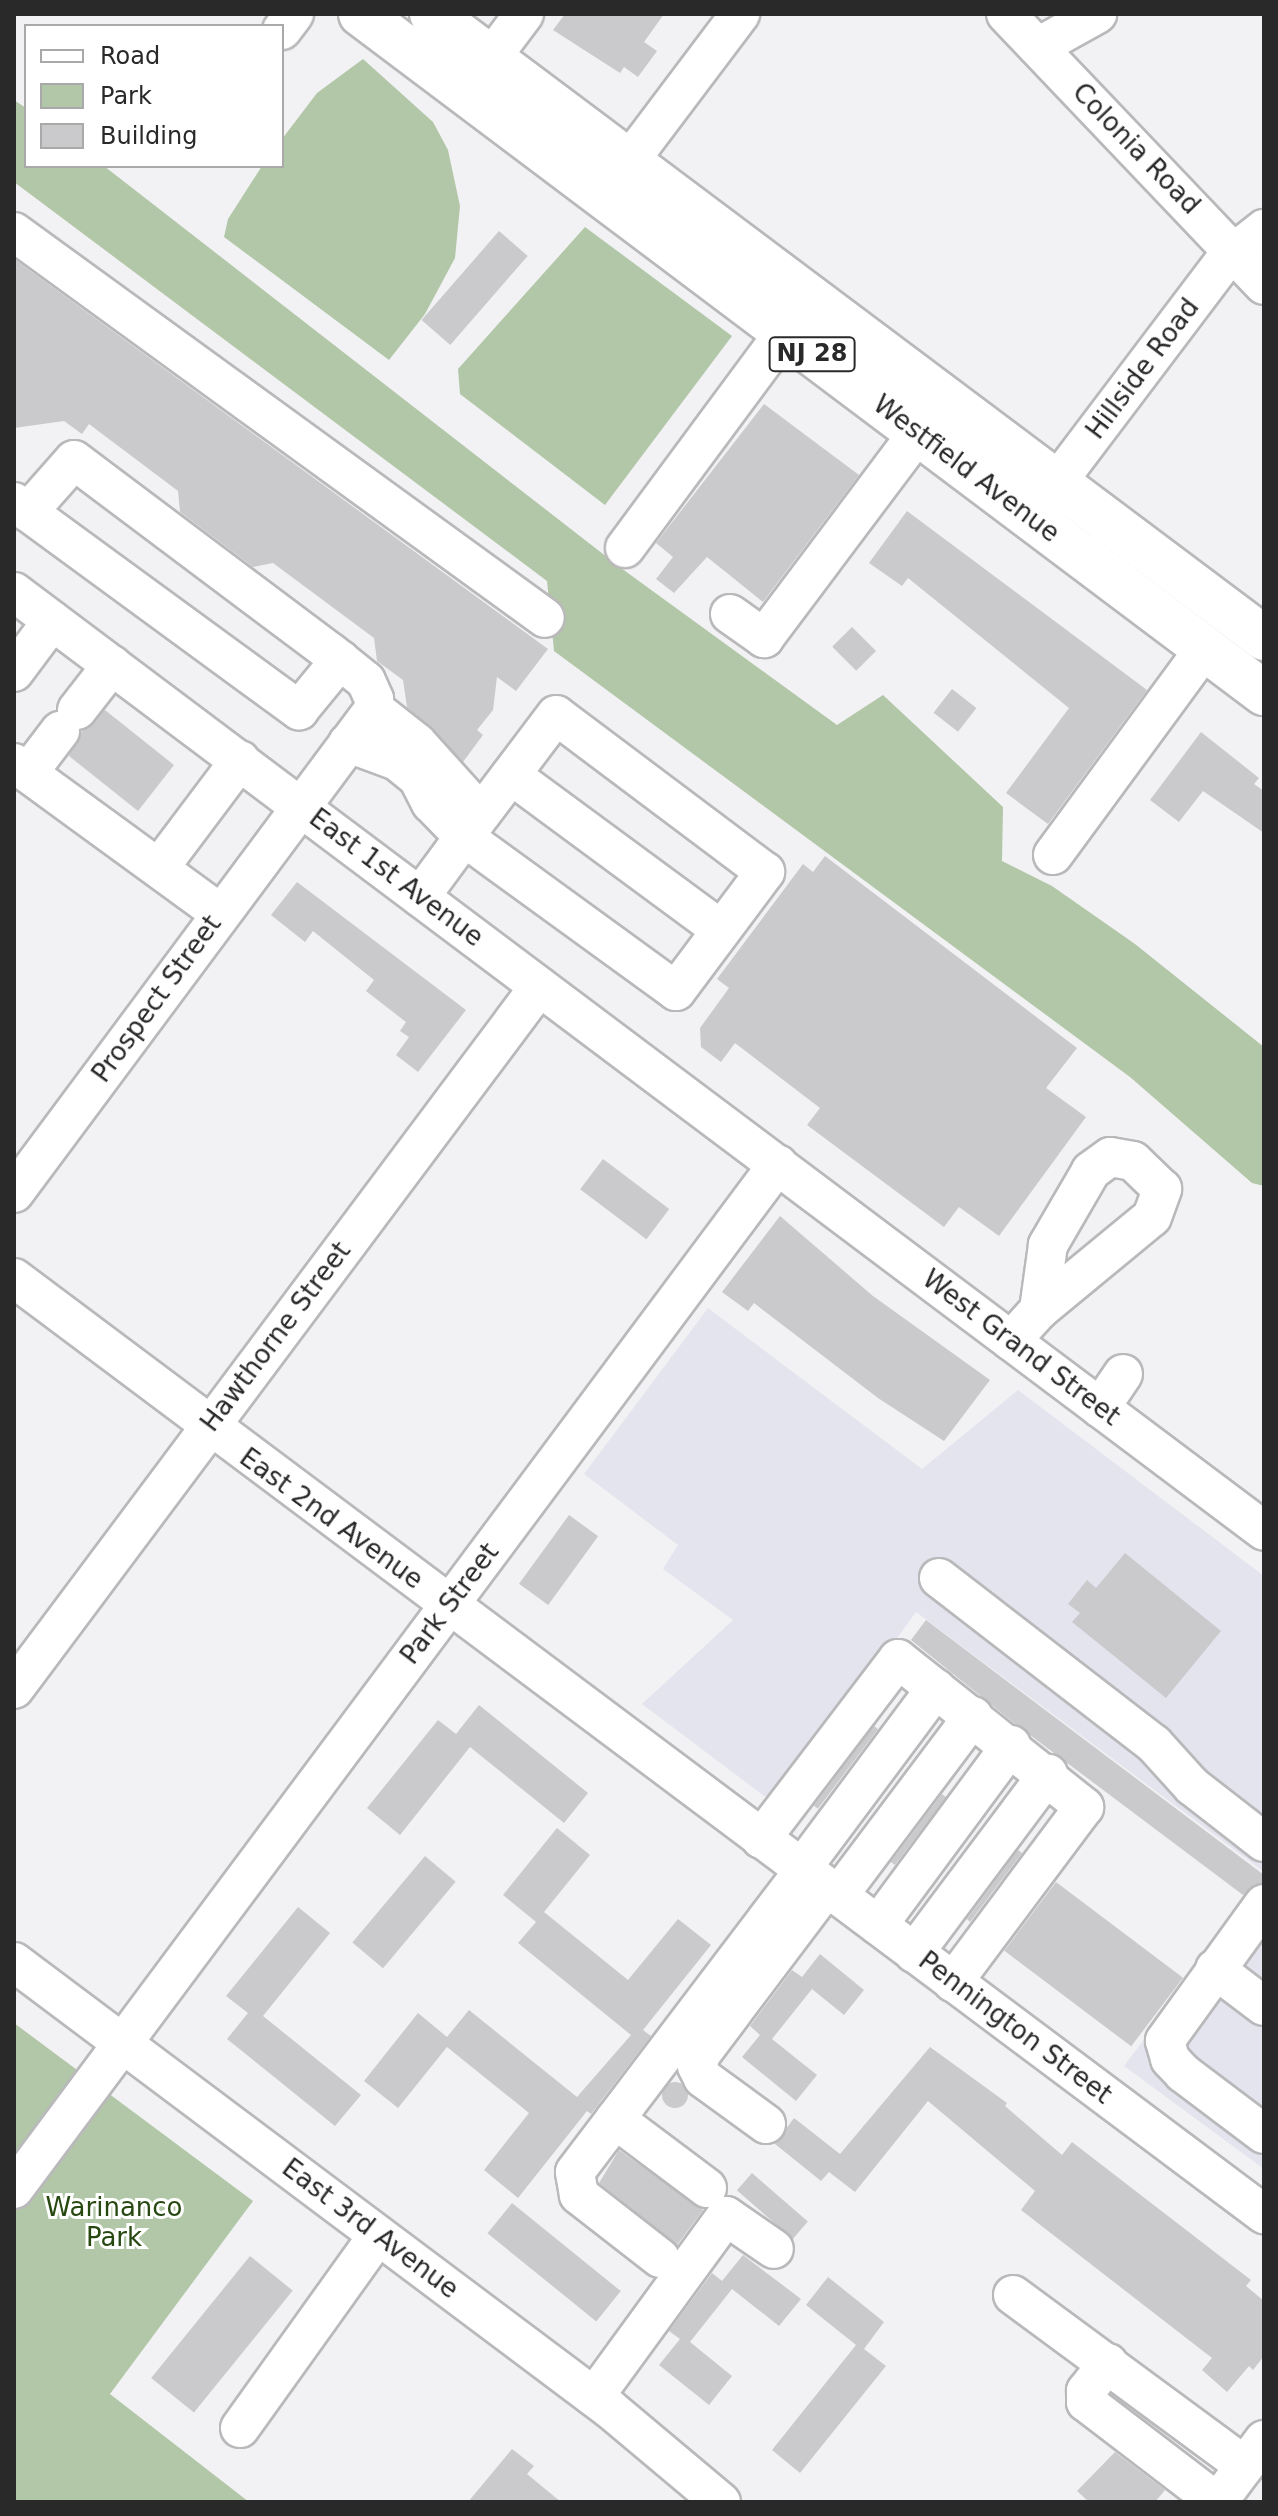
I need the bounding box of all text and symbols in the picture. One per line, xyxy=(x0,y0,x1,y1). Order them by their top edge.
legend xyxy=(24,24,284,168)
text: Road xyxy=(100,42,160,70)
street label: Colonia Road xyxy=(1066,77,1206,221)
text: Park xyxy=(100,82,152,110)
text: Building xyxy=(100,122,197,150)
street label: Hillside Road xyxy=(1080,293,1206,445)
road number: NJ 28 xyxy=(768,334,856,374)
street label: Westfield Avenue xyxy=(867,389,1065,549)
street label: East 1st Avenue xyxy=(303,802,489,954)
street label: Prospect Street xyxy=(86,909,228,1089)
street label: Hawthorne Street xyxy=(195,1236,357,1438)
street label: West Grand Street xyxy=(916,1264,1126,1432)
street label: East 2nd Avenue xyxy=(233,1442,429,1596)
street label: Park Street xyxy=(394,1537,506,1671)
street label: Pennington Street xyxy=(912,1945,1118,2111)
street label: East 3rd Avenue xyxy=(276,2153,464,2305)
park label: Warinanco Park xyxy=(46,2192,182,2254)

